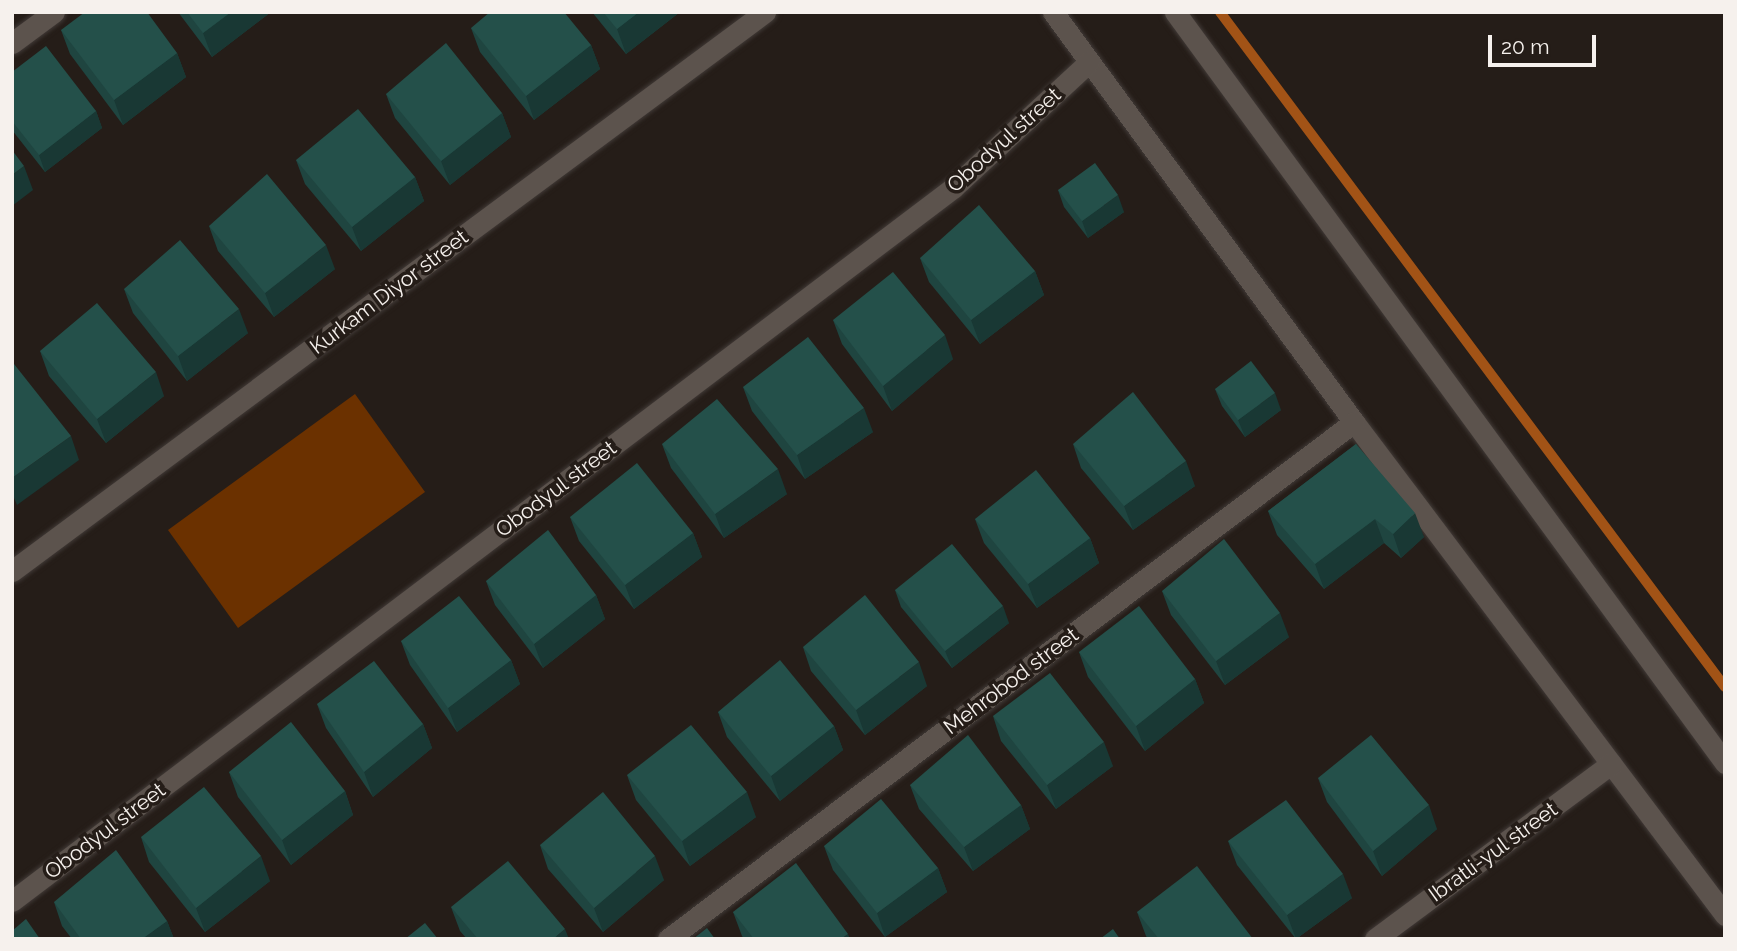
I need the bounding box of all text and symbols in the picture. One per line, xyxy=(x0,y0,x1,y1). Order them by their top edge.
scale bar xyxy=(1492,21,1600,65)
text: 20 m xyxy=(1501,34,1549,59)
street label: Obodyul street xyxy=(942,82,1066,198)
street label: Kurkam Diyor street xyxy=(305,224,473,360)
street label: Obodyul street xyxy=(491,435,621,543)
street label: Mehrobod street xyxy=(939,622,1083,740)
street label: Obodyul street xyxy=(40,777,170,885)
street label: Ibratli-yul street xyxy=(1424,797,1562,907)

